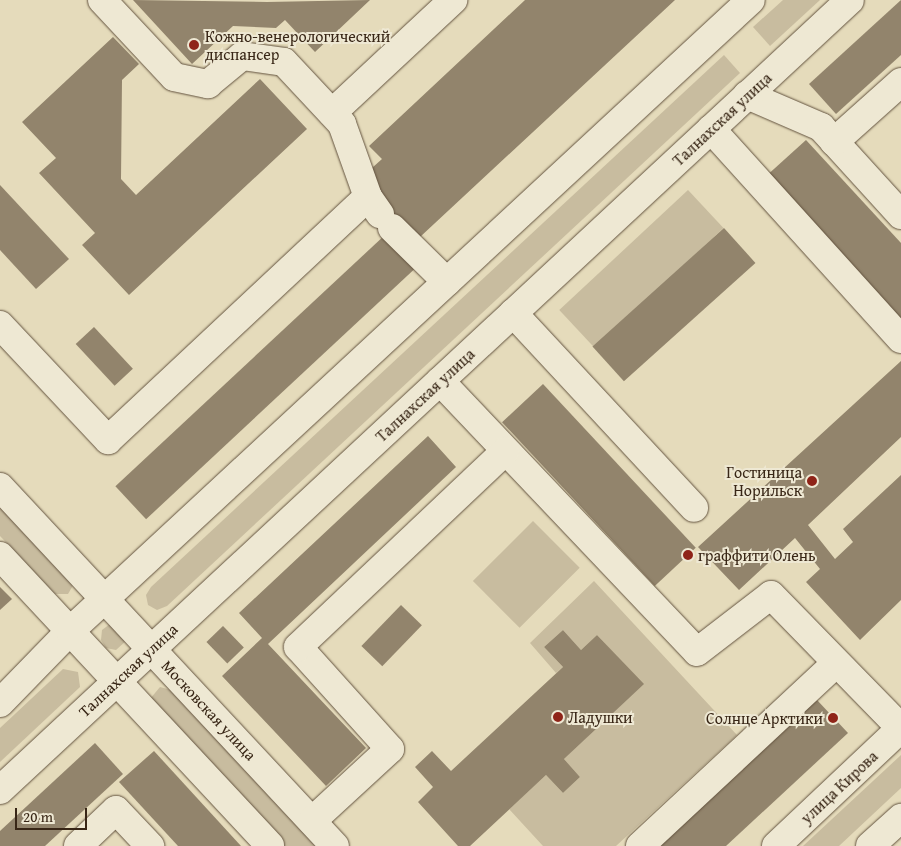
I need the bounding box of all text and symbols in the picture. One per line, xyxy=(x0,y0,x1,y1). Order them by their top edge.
place label: Кожно-венерологический диспансер xyxy=(205,26,390,64)
marker: Кожно-венерологический диспансер xyxy=(187,38,201,52)
street label: Талнахская улица xyxy=(669,68,775,170)
street label: Талнахская улица xyxy=(372,344,478,446)
place label: Гостиница Норильск xyxy=(726,462,802,500)
marker: Гостиница Норильск xyxy=(806,475,818,487)
place label: граффити Олень xyxy=(698,545,816,565)
marker: граффити Олень xyxy=(682,549,694,561)
street label: Талнахская улица xyxy=(75,619,181,721)
street label: Московская улица xyxy=(158,656,260,764)
place label: Ладушки xyxy=(568,707,633,727)
place label: Солнце Арктики xyxy=(706,708,823,728)
marker: Ладушки xyxy=(552,711,564,723)
marker: Солнце Арктики xyxy=(827,712,839,724)
street label: улица Кирова xyxy=(797,746,881,828)
scale bar xyxy=(18,798,90,830)
text: 20 m xyxy=(23,806,53,827)

